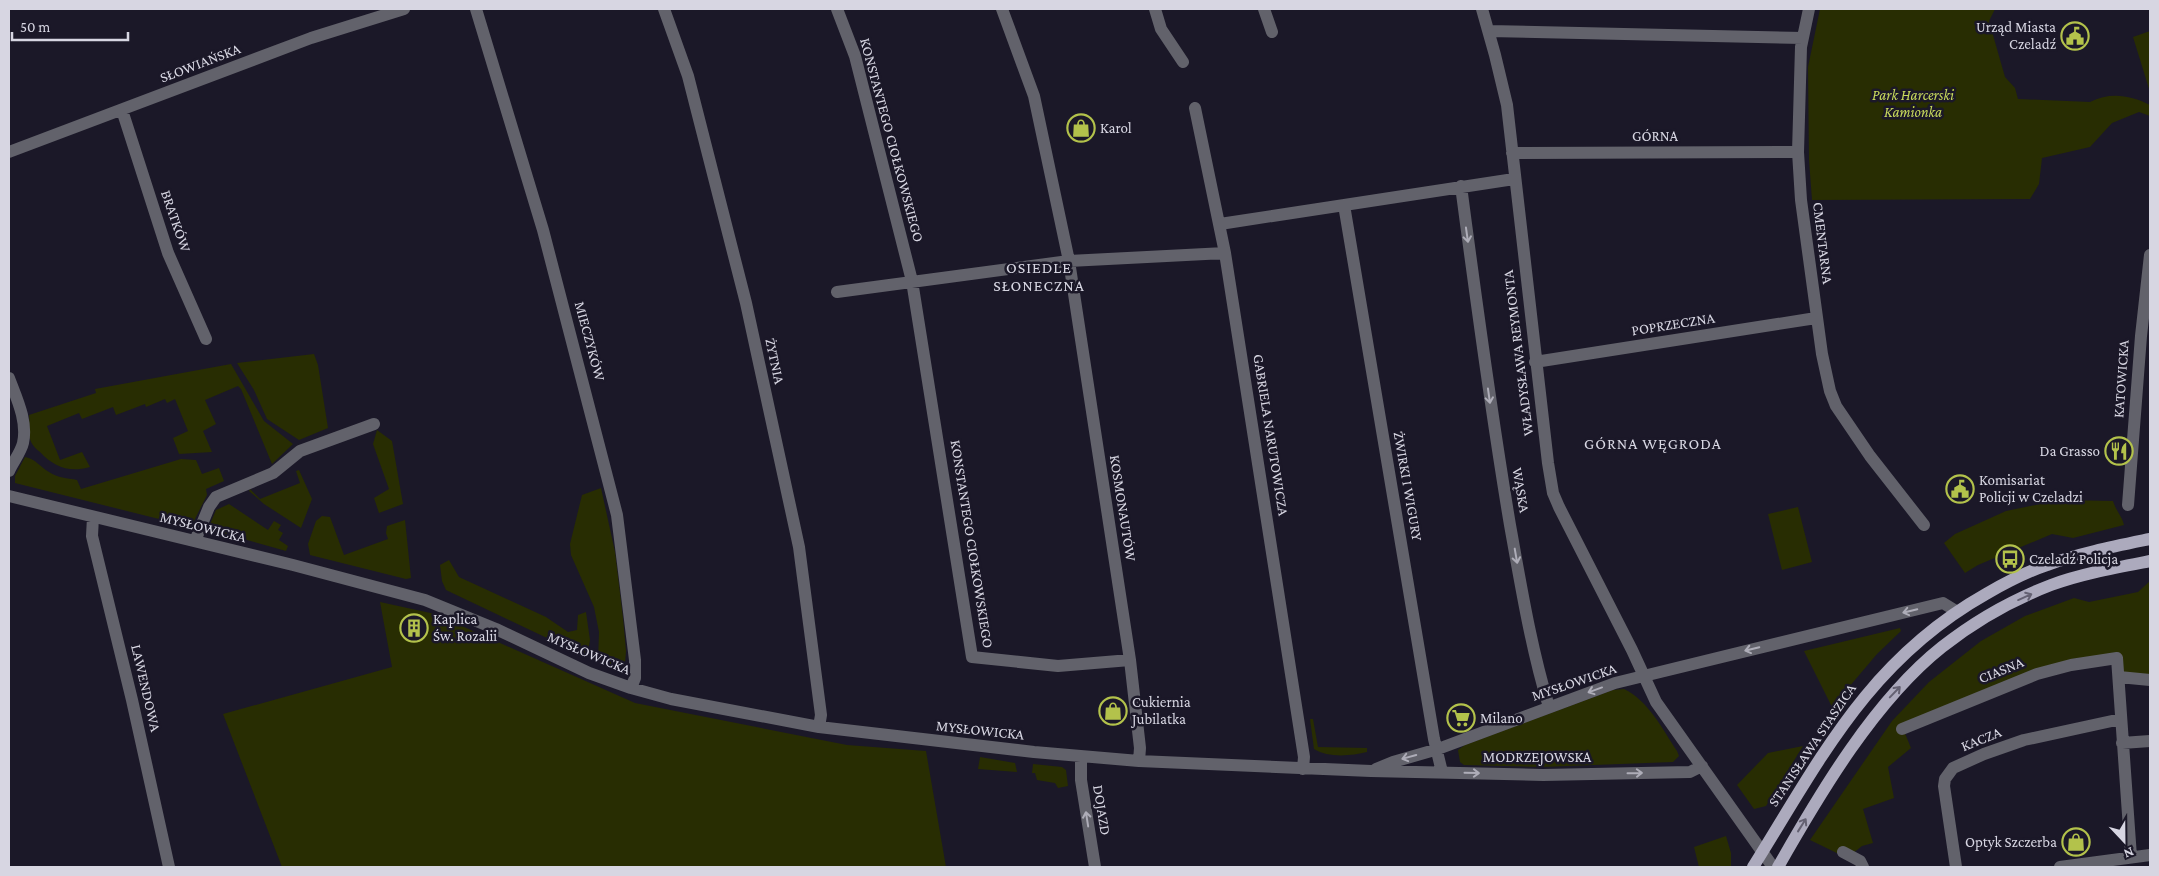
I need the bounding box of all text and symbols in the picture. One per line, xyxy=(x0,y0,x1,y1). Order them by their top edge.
scale bar xyxy=(12,10,129,42)
text: 50 m xyxy=(20,19,50,35)
place label: Urząd Miasta Czeladź xyxy=(1976,19,2056,52)
public building icon: Urząd Miasta Czeladź xyxy=(2060,21,2090,51)
street label: KONSTANTEGO CIOŁKOWSKIEGO xyxy=(857,36,927,244)
street label: SŁOWIAŃSKA xyxy=(158,40,243,86)
park label: Park Harcerski Kamionka xyxy=(1872,87,1955,120)
shop icon: Karol xyxy=(1066,113,1096,143)
place label: Karol xyxy=(1100,120,1132,136)
street label: GÓRNA xyxy=(1632,128,1679,144)
street label: BRATKÓW xyxy=(158,188,194,254)
street label: CMENTARNA xyxy=(1810,201,1836,285)
one-way arrow xyxy=(1463,226,1473,242)
district label: OSIEDLE SŁONECZNA xyxy=(993,259,1085,294)
street label: WŁADYSŁAWA REYMONTA xyxy=(1500,269,1536,437)
street label: MIECZYKÓW xyxy=(572,300,608,383)
street label: POPRZECZNA xyxy=(1630,309,1716,338)
street label: ŻYTNIA xyxy=(762,337,788,386)
street label: KATOWICKA xyxy=(2110,339,2132,419)
street label: GABRIELA NARUTOWICZA xyxy=(1250,353,1292,517)
one-way arrow xyxy=(1484,388,1494,404)
street label: ŻWIRKI I WIGURY xyxy=(1390,430,1426,542)
district label: GÓRNA WĘGRODA xyxy=(1584,435,1722,453)
restaurant icon: Da Grasso xyxy=(2104,436,2134,466)
street label: KONSTANTEGO CIOŁKOWSKIEGO xyxy=(948,439,996,649)
place label: Da Grasso xyxy=(2040,443,2100,459)
street label: KOSMONAUTÓW xyxy=(1107,454,1139,563)
street label: WĄSKA xyxy=(1508,466,1533,514)
place label: Komisariat Policji w Czeladzi xyxy=(1979,472,2083,506)
public building icon: Komisariat Policji w Czeladzi xyxy=(1945,474,1975,504)
street label: MYSŁOWICKA xyxy=(158,509,248,546)
bus stop icon: Czeladź Policja xyxy=(1995,544,2025,574)
one-way arrow xyxy=(1511,548,1521,564)
place label: Czeladź Policja xyxy=(2029,551,2118,568)
one-way arrow xyxy=(2017,591,2032,601)
one-way arrow xyxy=(1903,607,1919,617)
place label: Kaplica Św. Rozalii xyxy=(433,611,497,644)
building icon: Kaplica Św. Rozalii xyxy=(399,613,429,643)
street label: MYSŁOWICKA xyxy=(545,628,633,678)
street label: LAWENDOWA xyxy=(128,643,164,734)
one-way arrow xyxy=(1745,645,1761,654)
street label: CIASNA xyxy=(1976,654,2026,686)
street label: MYSŁOWICKA xyxy=(1530,660,1619,704)
street label: STANISŁAWA STASZICA xyxy=(1765,680,1859,809)
one-way arrow xyxy=(1588,686,1603,695)
one-way arrow xyxy=(1889,686,1901,698)
place label: Cukiernia Jubilatka xyxy=(1130,694,1191,728)
shop icon: Cukiernia Jubilatka xyxy=(1098,696,1128,726)
supermarket icon: Milano xyxy=(1446,703,1476,733)
place label: Milano xyxy=(1480,710,1523,726)
street label: MYSŁOWICKA xyxy=(935,717,1025,743)
street label: KACZA xyxy=(1959,724,2004,754)
street label: MODRZEJOWSKA xyxy=(1483,749,1592,766)
one-way arrow xyxy=(1402,753,1418,763)
one-way arrow xyxy=(1464,768,1480,778)
one-way arrow xyxy=(1626,768,1643,778)
street label: DOJAZD xyxy=(1089,784,1114,836)
one-way arrow xyxy=(1082,811,1092,827)
north arrow xyxy=(2099,816,2149,866)
one-way arrow xyxy=(1797,819,1807,833)
shop icon: Optyk Szczerba xyxy=(2061,827,2091,857)
place label: Optyk Szczerba xyxy=(1965,834,2057,851)
text: N xyxy=(2121,844,2136,862)

